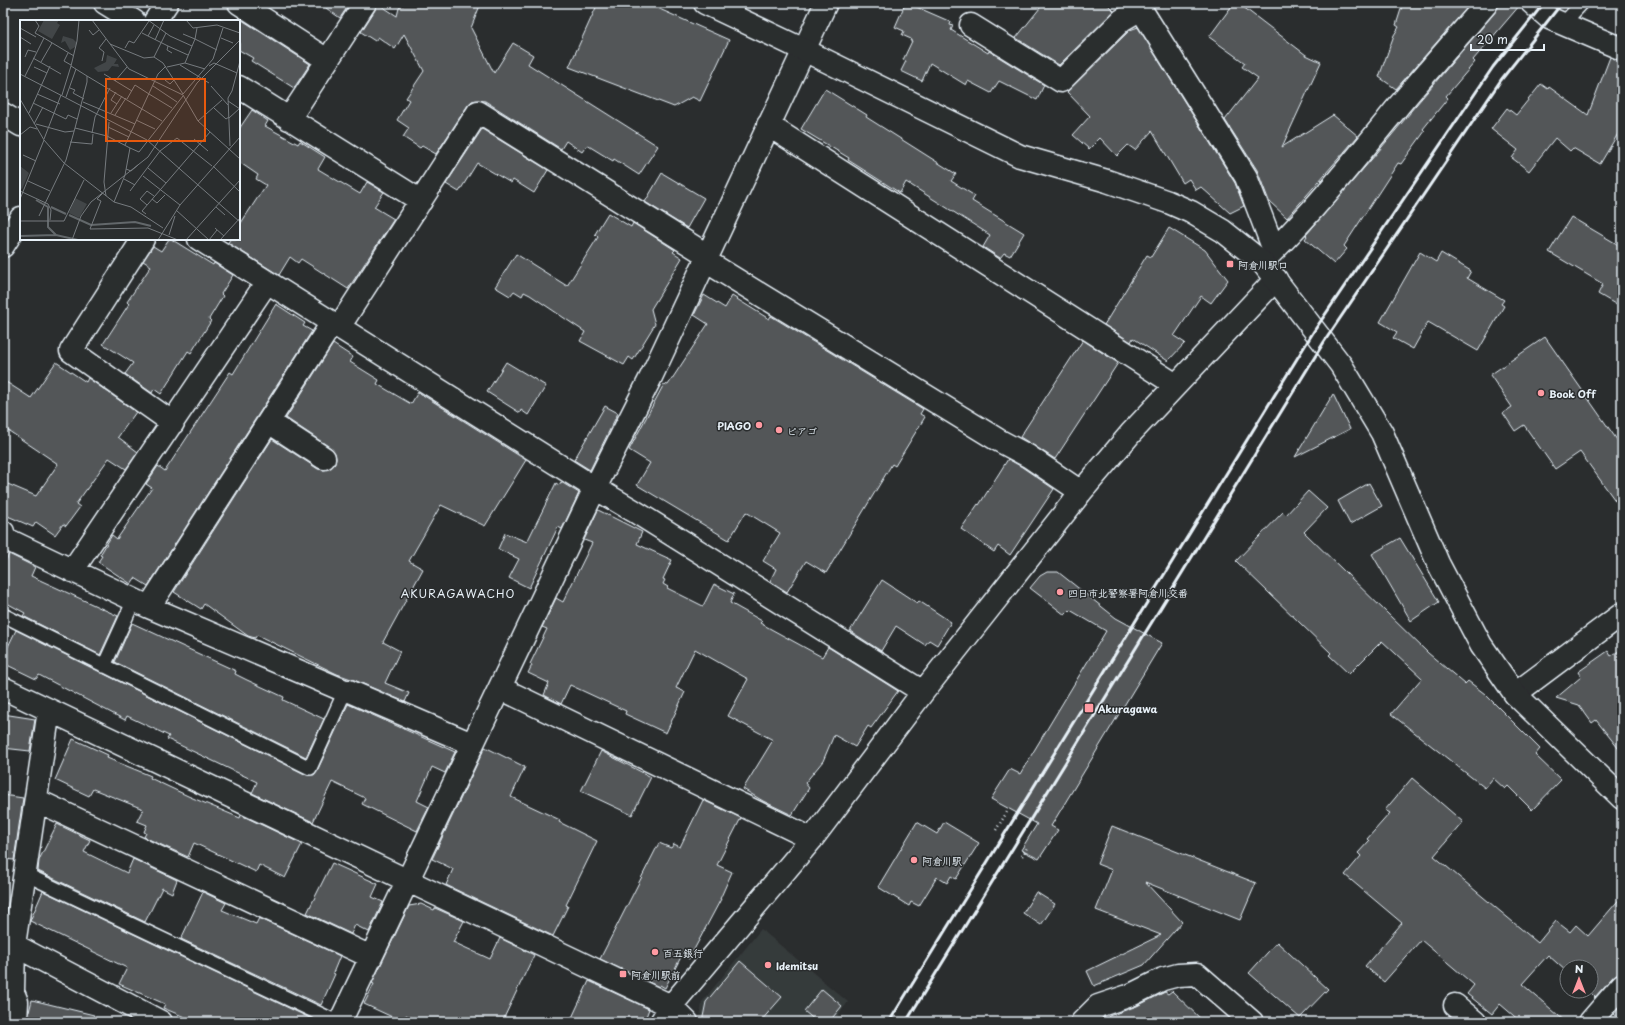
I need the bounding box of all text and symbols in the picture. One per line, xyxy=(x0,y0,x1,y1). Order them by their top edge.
inset map xyxy=(20,20,240,240)
scale bar xyxy=(1471,26,1544,52)
text: 20 m xyxy=(1477,30,1508,48)
place label: 阿倉川駅口 xyxy=(1238,257,1288,272)
marker: 阿倉川駅口 xyxy=(1225,259,1235,269)
place label: Book Off xyxy=(1549,386,1597,401)
marker: Book Off xyxy=(1536,388,1546,398)
place label: PIAGO xyxy=(717,418,751,433)
marker: PIAGO xyxy=(754,420,764,430)
place label: ピアゴ xyxy=(787,423,817,438)
marker: ピアゴ xyxy=(774,425,784,435)
district label: AKURAGAWACHO xyxy=(401,585,515,602)
place label: 四日市北警察署阿倉川交番 xyxy=(1068,585,1188,600)
marker: 四日市北警察署阿倉川交番 xyxy=(1055,587,1065,597)
place label: Akuragawa xyxy=(1097,701,1158,716)
marker: Akuragawa xyxy=(1083,702,1095,714)
place label: 阿倉川駅 xyxy=(922,853,962,868)
marker: 阿倉川駅 xyxy=(909,855,919,865)
place label: 百五銀行 xyxy=(663,945,703,960)
marker: 百五銀行 xyxy=(650,947,660,957)
place label: Idemitsu xyxy=(776,958,818,973)
north arrow xyxy=(1559,959,1599,999)
marker: Idemitsu xyxy=(763,960,773,970)
text: N xyxy=(1575,960,1584,977)
place label: 阿倉川駅前 xyxy=(631,967,681,982)
marker: 阿倉川駅前 xyxy=(618,969,628,979)

